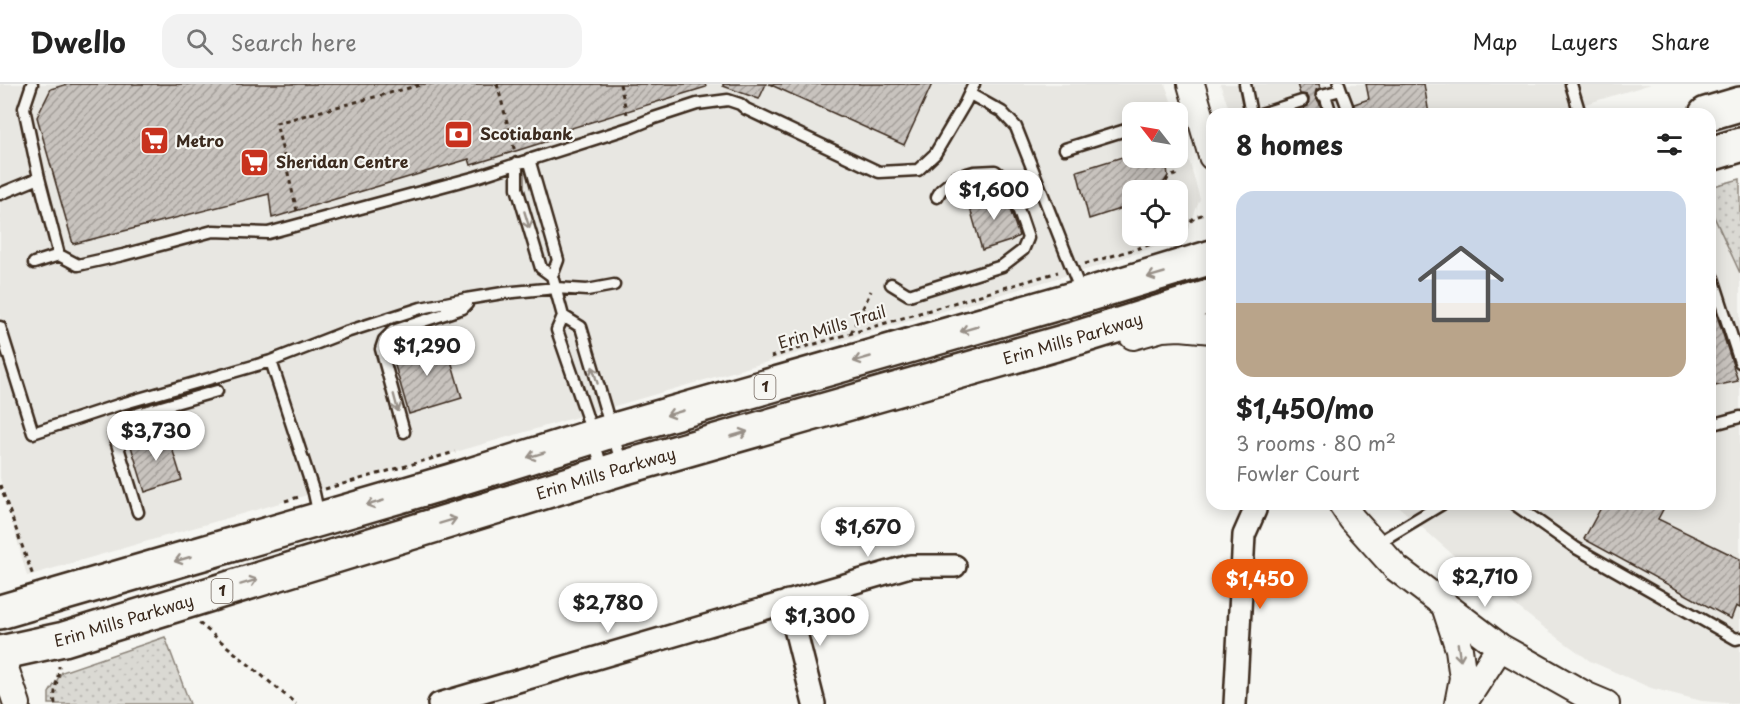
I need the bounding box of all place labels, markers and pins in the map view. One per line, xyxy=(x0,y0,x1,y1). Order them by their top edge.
bank icon: Scotiabank xyxy=(443,118,475,150)
place label: Scotiabank xyxy=(480,121,573,145)
supermarket icon: Metro xyxy=(139,125,171,157)
place label: Metro xyxy=(176,128,224,152)
supermarket icon: Sheridan Centre xyxy=(239,146,271,178)
place label: Sheridan Centre xyxy=(276,149,409,173)
pin: $1,600 xyxy=(945,170,1043,221)
pin: $1,290 xyxy=(378,326,476,377)
pin: $3,730 xyxy=(107,411,205,462)
pin: $1,670 xyxy=(819,507,917,558)
pin: $2,710 xyxy=(1436,557,1534,608)
pin: $1,450 xyxy=(1211,559,1309,610)
pin: $2,780 xyxy=(559,583,657,634)
pin: $1,300 xyxy=(771,596,869,647)

